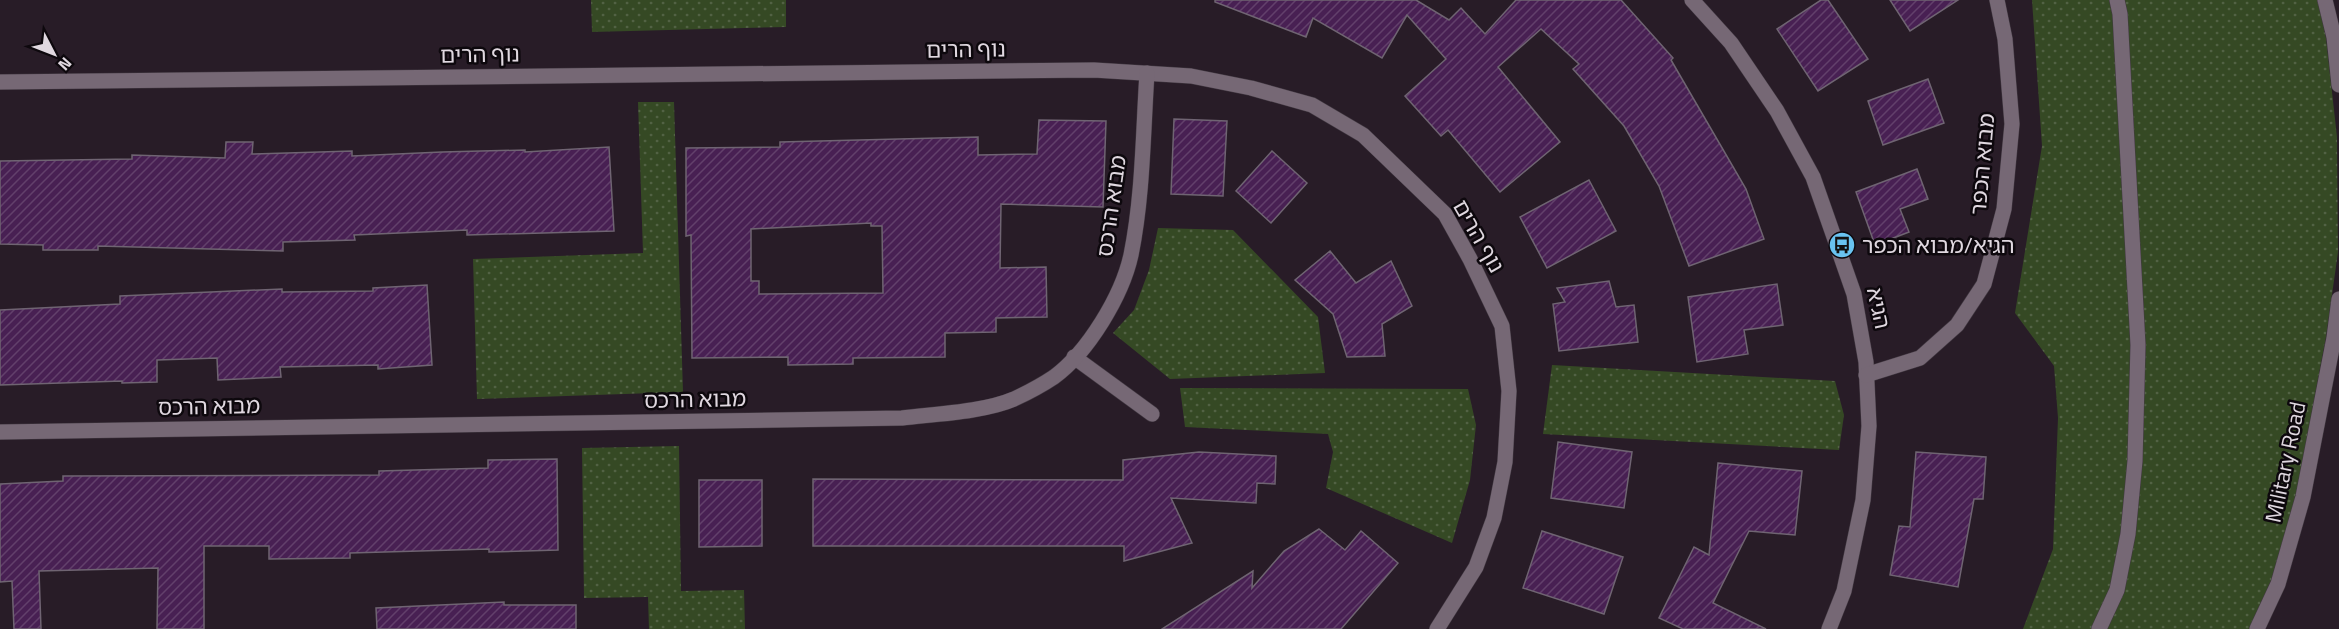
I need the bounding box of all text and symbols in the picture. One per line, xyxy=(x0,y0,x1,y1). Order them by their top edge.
north arrow xyxy=(24,24,84,84)
street label: נוף הרים xyxy=(926,31,1006,67)
street label: נוף הרים xyxy=(440,36,520,72)
text: N xyxy=(53,52,78,76)
street label: מבוא הכפר xyxy=(1961,112,2003,216)
street label: מבוא הרכס xyxy=(1087,153,1135,259)
street label: נוף הרים xyxy=(1444,193,1514,279)
place label: הגיא/מבוא הכפר xyxy=(1862,228,2015,262)
bus stop icon: הגיא/מבוא הכפר xyxy=(1827,230,1857,260)
street label: הגיא xyxy=(1858,284,1900,332)
street label: מבוא הרכס xyxy=(643,381,747,417)
street label: מבוא הרכס xyxy=(157,388,261,424)
street label: Military Road xyxy=(2256,398,2314,526)

